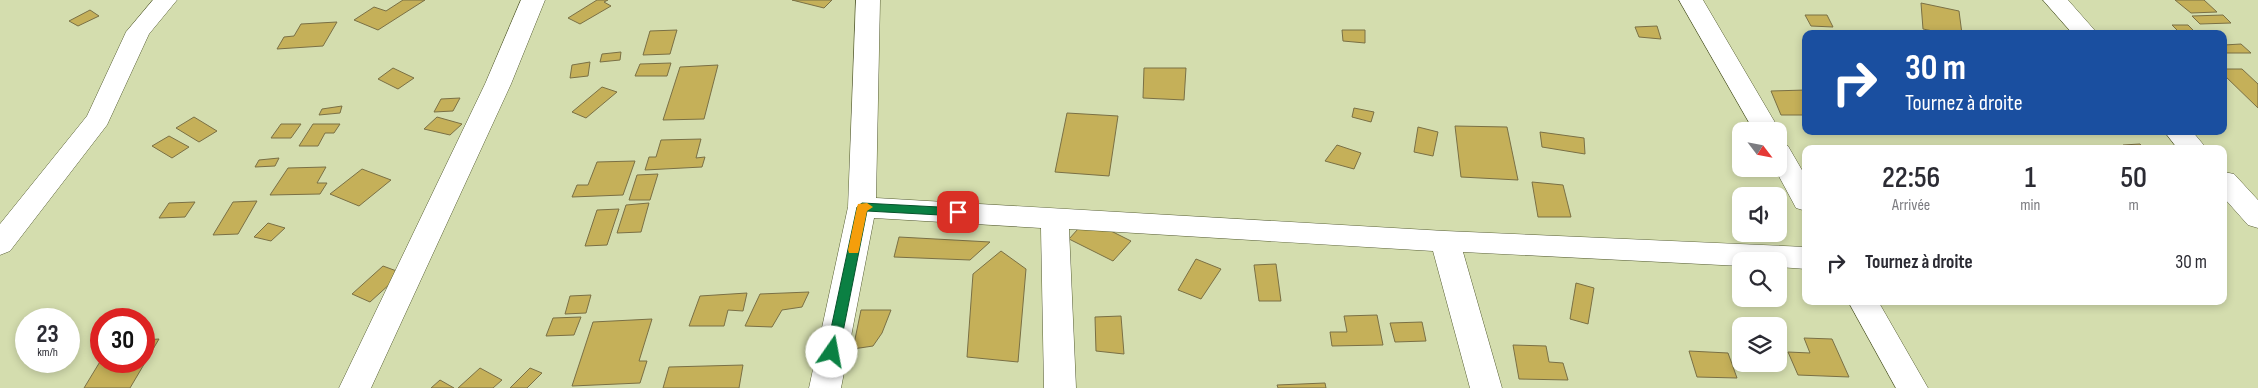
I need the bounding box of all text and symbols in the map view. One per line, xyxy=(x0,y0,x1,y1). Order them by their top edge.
text: 30 m xyxy=(1905,47,1966,90)
icon: right xyxy=(1822,50,1887,115)
text: Tournez à droite xyxy=(1905,90,2022,117)
north arrow xyxy=(1732,122,1788,178)
map controls xyxy=(1732,122,1787,372)
text: 22:56 xyxy=(1882,160,1940,196)
text: 1 xyxy=(2025,160,2036,196)
text: 50 xyxy=(2120,160,2147,196)
button: sound xyxy=(1732,187,1787,242)
pin xyxy=(937,191,979,233)
text: Arrivée xyxy=(1892,196,1930,215)
text: min xyxy=(2020,196,2040,215)
text: m xyxy=(2129,196,2139,215)
icon: arrive xyxy=(944,198,972,226)
icon: right xyxy=(1822,249,1850,277)
text: Tournez à droite xyxy=(1865,251,1973,274)
text: 30 m xyxy=(2175,251,2207,274)
button: search xyxy=(1732,252,1787,307)
speed limit sign: 30 xyxy=(90,308,155,373)
button: layers xyxy=(1732,317,1787,372)
text: 23 xyxy=(36,319,59,350)
position arrow xyxy=(805,325,857,377)
text: km/h xyxy=(37,345,58,360)

